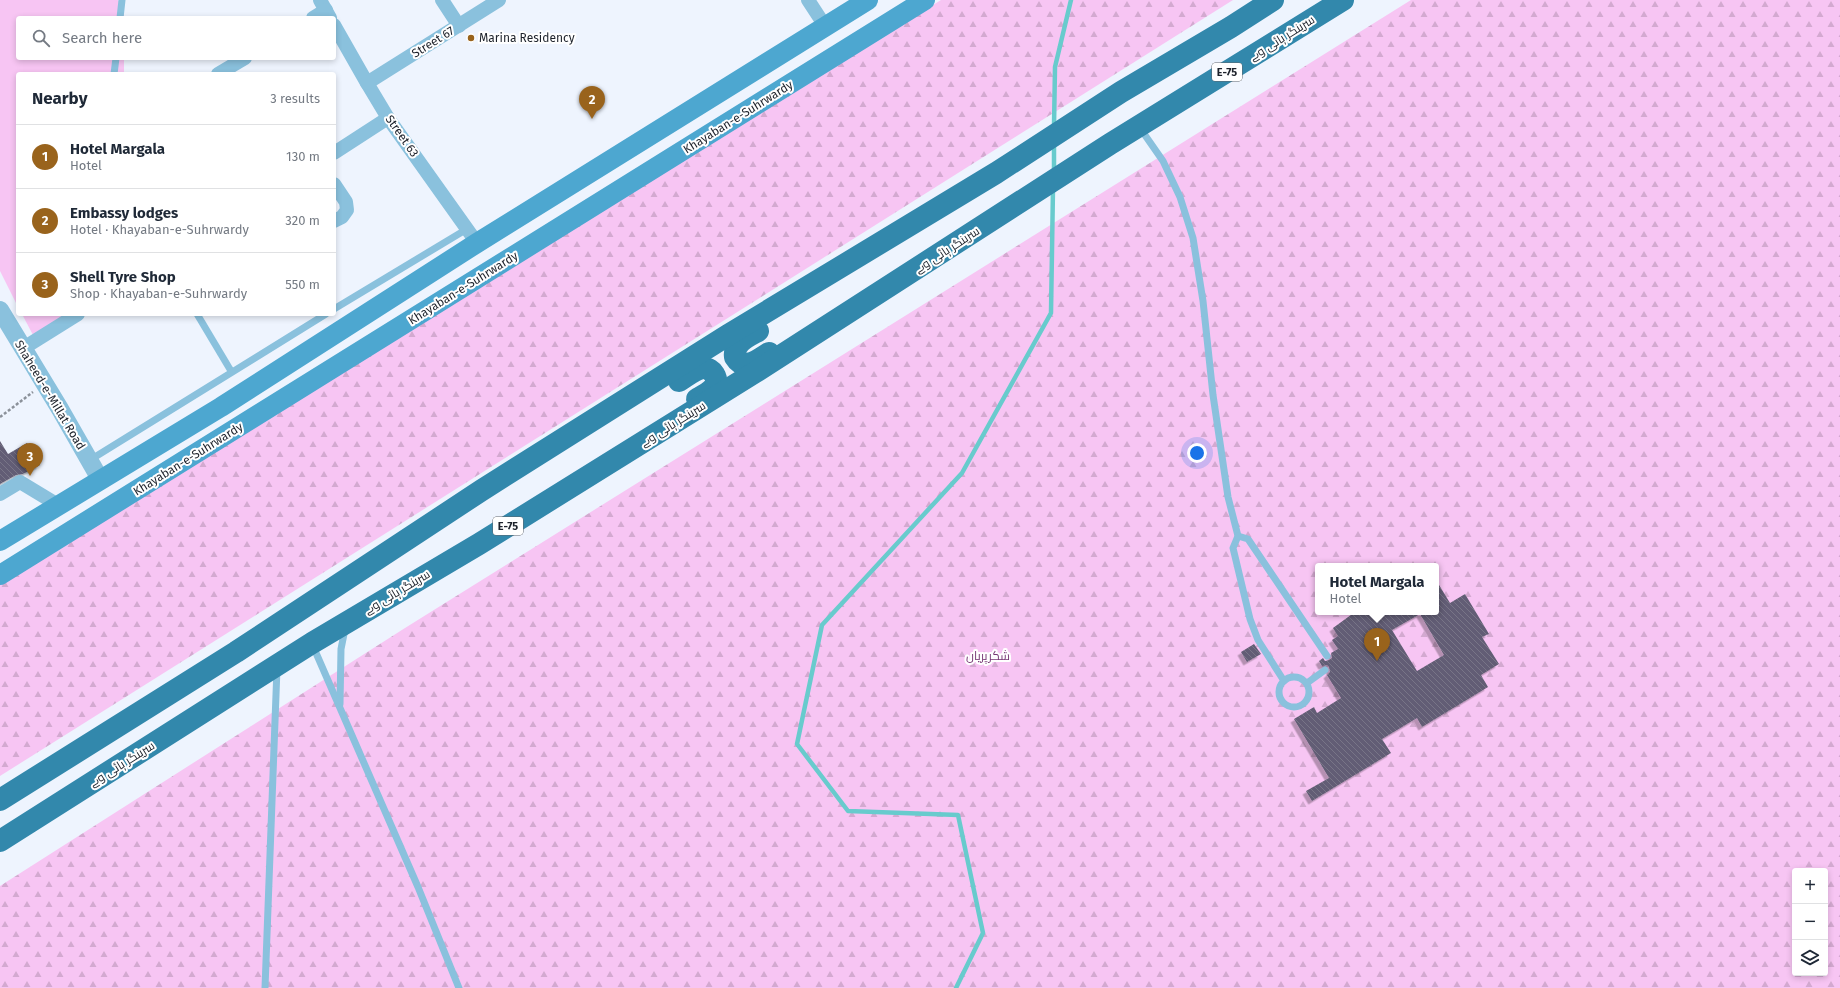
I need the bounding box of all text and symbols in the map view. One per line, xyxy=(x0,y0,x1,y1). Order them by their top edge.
street label: سرینگر ہائی وے xyxy=(1247,12,1318,64)
search box xyxy=(16,16,336,60)
street label: Street 67 xyxy=(409,24,457,60)
icon: search xyxy=(30,27,52,49)
text: Search here xyxy=(62,29,142,47)
place label: Marina Residency xyxy=(479,31,575,45)
marker: Marina Residency xyxy=(466,33,476,43)
road number: E-75 xyxy=(1212,63,1242,81)
street label: Khayaban-e-Suhrwardy xyxy=(681,77,795,156)
pin: 2 xyxy=(579,86,605,119)
text: Nearby xyxy=(32,88,87,109)
text: 3 results xyxy=(270,91,320,106)
street label: Street 63 xyxy=(382,112,422,160)
text: Hotel Margala xyxy=(70,140,165,158)
text: 1 xyxy=(42,149,48,164)
text: 130 m xyxy=(286,149,320,164)
text: Hotel xyxy=(70,158,102,173)
text: Embassy lodges xyxy=(70,204,178,222)
text: 2 xyxy=(42,213,48,228)
text: 320 m xyxy=(285,213,320,228)
text: Hotel · Khayaban-e-Suhrwardy xyxy=(70,222,249,237)
street label: سرینگر ہائی وے xyxy=(912,224,983,277)
street label: Khayaban-e-Suhrwardy xyxy=(406,248,520,327)
text: Shell Tyre Shop xyxy=(70,268,176,286)
text: 3 xyxy=(42,277,48,292)
text: 550 m xyxy=(285,277,320,292)
text: Shop · Khayaban-e-Suhrwardy xyxy=(70,286,247,301)
street label: Shaheed-e-Millat Road xyxy=(12,338,88,452)
street label: سرینگر ہائی وے xyxy=(638,398,709,450)
street label: Khayaban-e-Suhrwardy xyxy=(131,419,245,498)
pin: 3 xyxy=(17,443,43,476)
your location xyxy=(1187,443,1207,463)
road number: E-75 xyxy=(493,517,523,535)
popup xyxy=(1315,563,1439,615)
street label: سرینگر ہائی وے xyxy=(362,567,433,618)
text: Hotel Margala xyxy=(1330,573,1425,591)
text: Hotel xyxy=(1330,591,1361,606)
pin: 1 xyxy=(1364,628,1390,661)
park label: شکرپریاں xyxy=(966,649,1010,665)
street label: سرینگر ہائی وے xyxy=(87,738,158,790)
map controls xyxy=(1792,868,1828,976)
button: + xyxy=(1792,868,1828,904)
button: − xyxy=(1792,904,1828,940)
button: layers xyxy=(1792,940,1828,976)

